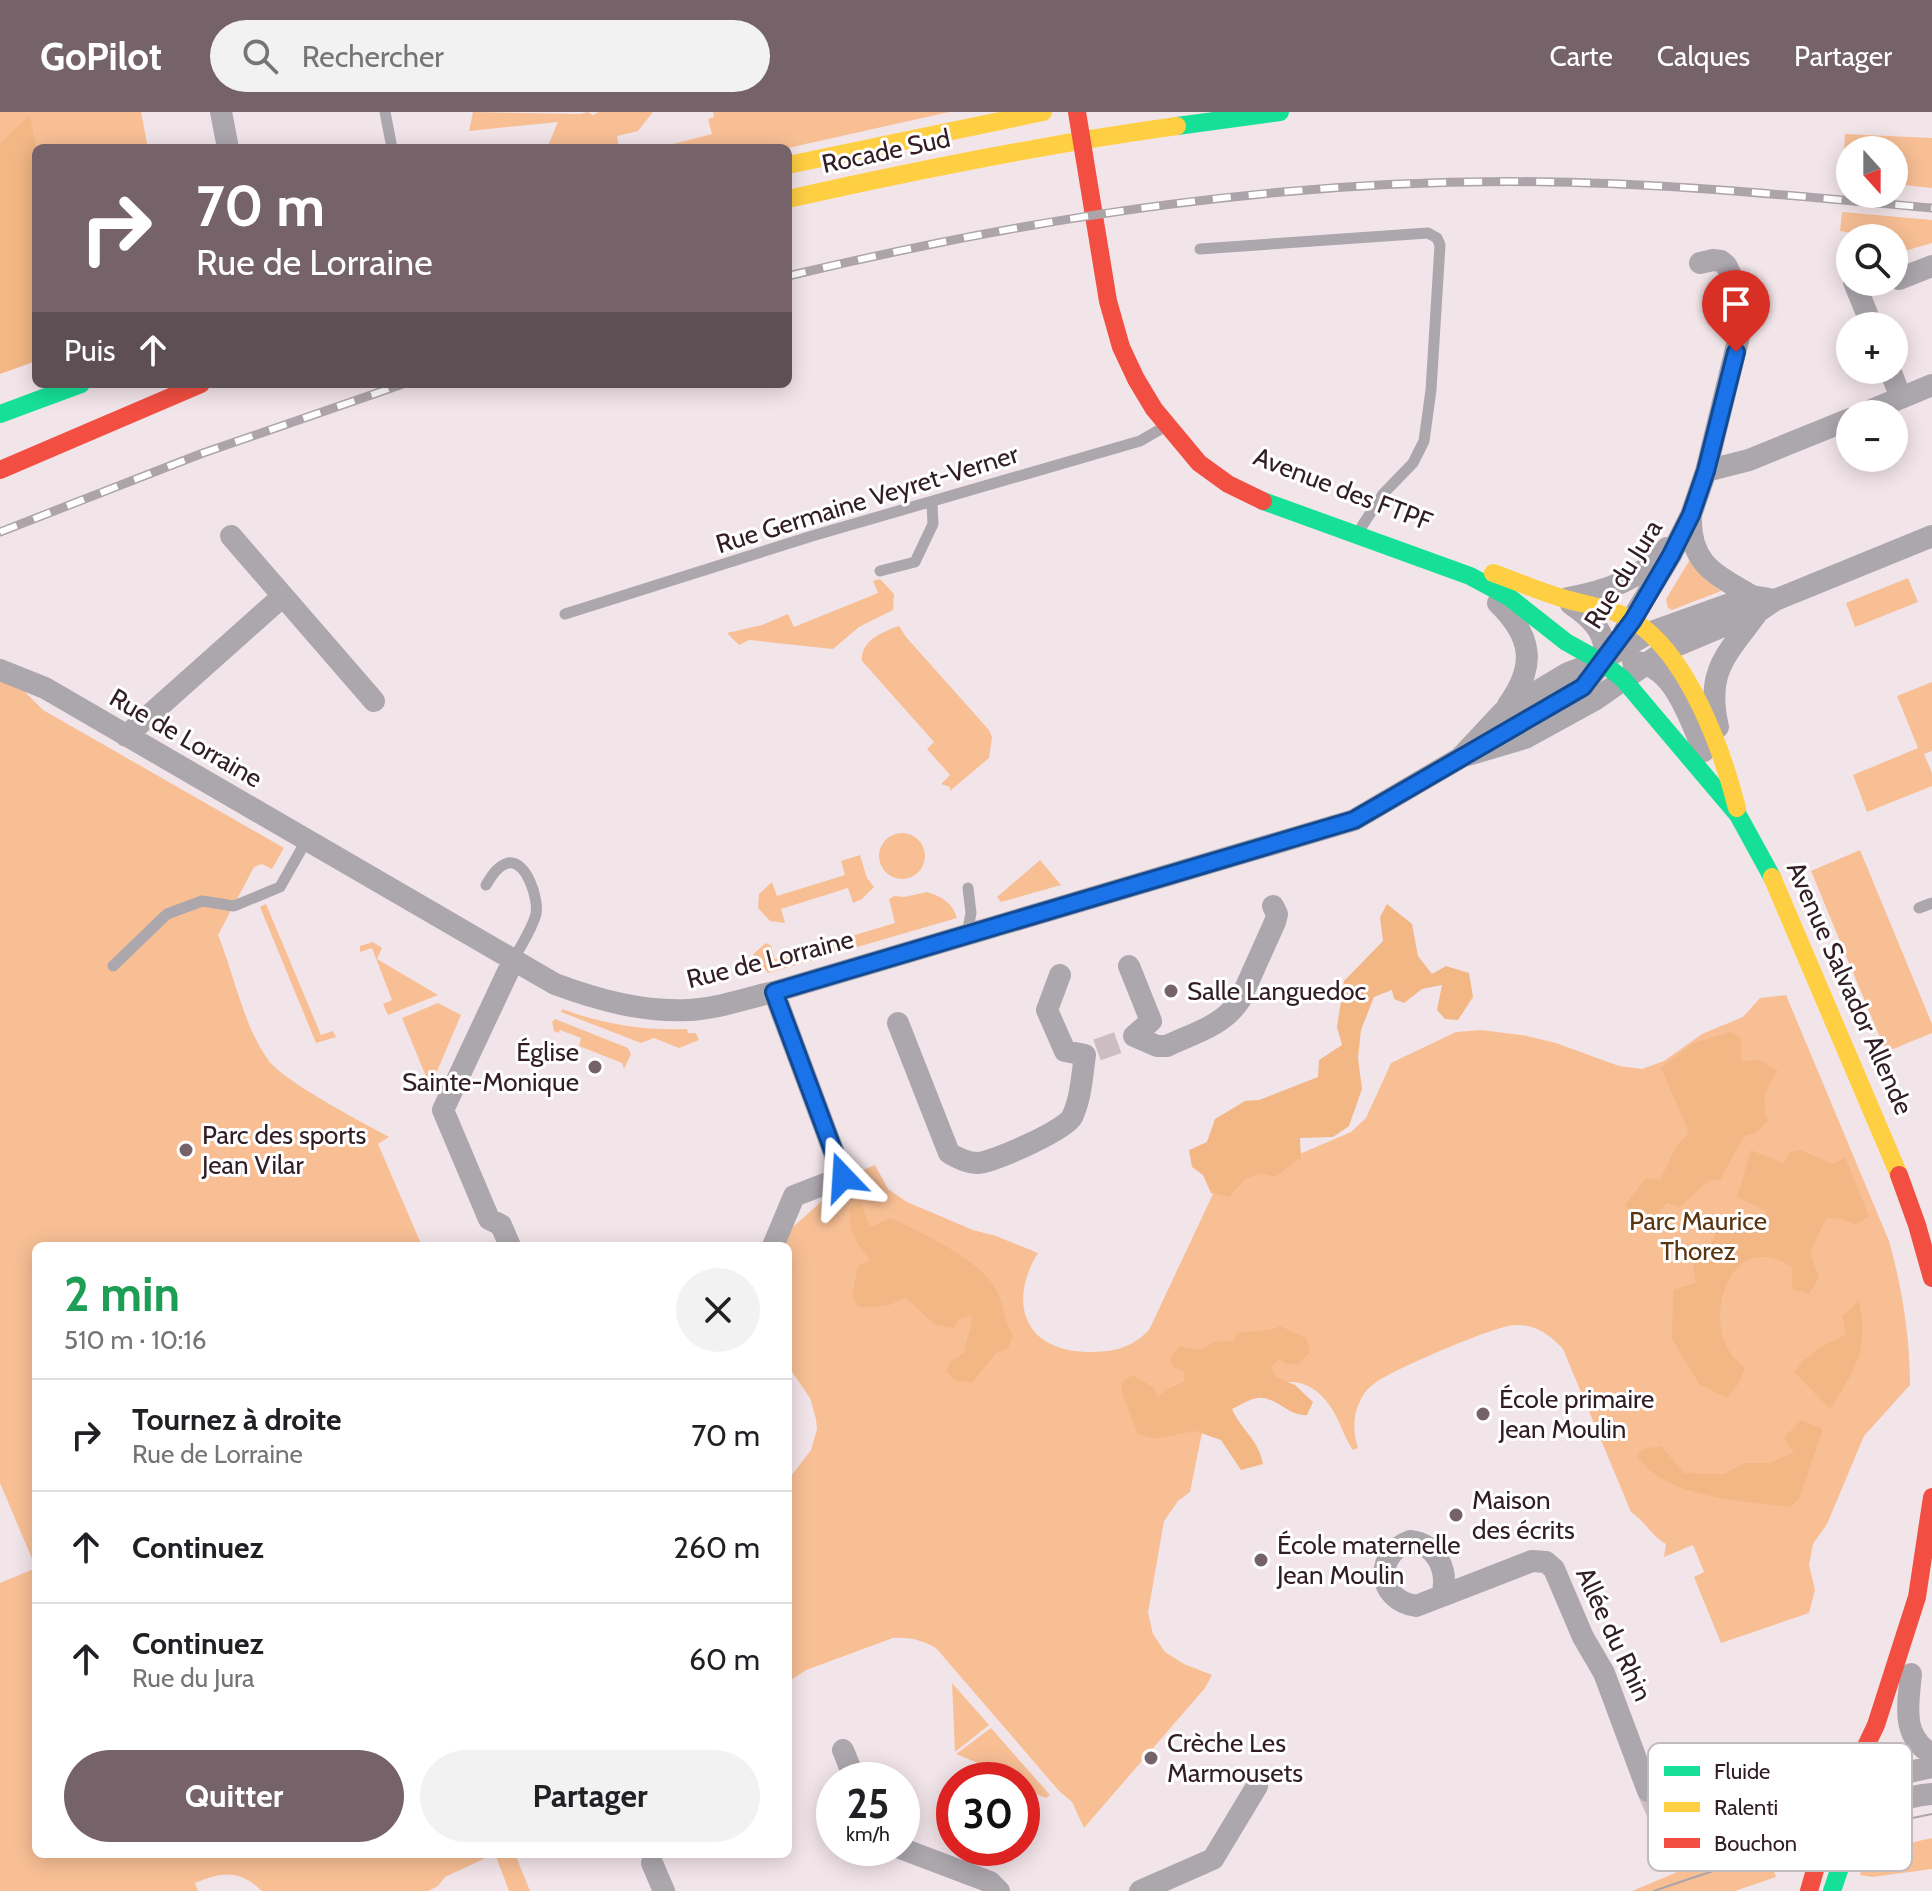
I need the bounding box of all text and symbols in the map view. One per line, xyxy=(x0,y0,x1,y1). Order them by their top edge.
search box xyxy=(210,20,770,92)
text: GoPilot xyxy=(40,33,162,80)
icon: search xyxy=(238,34,282,78)
text: Rechercher xyxy=(302,38,444,75)
text: Carte xyxy=(1550,39,1613,73)
text: Calques xyxy=(1657,39,1750,73)
text: Partager xyxy=(1794,39,1892,73)
street label: Rocade Sud xyxy=(819,122,953,180)
north arrow xyxy=(1836,136,1908,208)
map controls xyxy=(1836,136,1908,472)
text: 70 m xyxy=(196,172,325,240)
icon: right xyxy=(64,176,168,280)
button: search xyxy=(1836,224,1908,296)
text: Rue de Lorraine xyxy=(196,240,433,284)
pin xyxy=(1702,270,1770,352)
icon: arrive xyxy=(1714,282,1758,326)
button: + xyxy=(1836,312,1908,384)
icon: ahead xyxy=(131,328,175,372)
text: Puis xyxy=(64,332,115,369)
button: − xyxy=(1836,400,1908,472)
street label: Rue Germaine Veyret-Verner xyxy=(712,437,1023,560)
street label: Avenue des FTPF xyxy=(1249,440,1437,538)
street label: Rue du Jura xyxy=(1577,513,1669,634)
street label: Rue de Lorraine xyxy=(104,681,268,795)
street label: Avenue Salvador Allende xyxy=(1780,857,1920,1119)
street label: Rue de Lorraine xyxy=(683,923,857,995)
place label: Salle Languedoc xyxy=(1187,975,1367,1007)
marker: Salle Languedoc xyxy=(1162,982,1180,1000)
place label: Église Sainte-Monique xyxy=(402,1036,579,1098)
marker: Église Sainte-Monique xyxy=(586,1058,604,1076)
place label: Parc des sports Jean Vilar xyxy=(201,1119,366,1181)
position arrow xyxy=(801,1135,885,1219)
marker: Parc des sports Jean Vilar xyxy=(177,1141,195,1159)
park label: Parc Maurice Thorez xyxy=(1629,1205,1767,1267)
text: 2 min xyxy=(64,1265,180,1323)
button: close xyxy=(676,1268,760,1352)
text: 510 m · 10:16 xyxy=(64,1324,207,1356)
place label: École primaire Jean Moulin xyxy=(1498,1383,1654,1445)
text: Tournez à droite xyxy=(132,1401,341,1438)
marker: École primaire Jean Moulin xyxy=(1474,1405,1492,1423)
icon: right xyxy=(64,1413,108,1457)
text: 70 m xyxy=(691,1417,760,1454)
text: Rue de Lorraine xyxy=(132,1438,303,1470)
place label: Maison des écrits xyxy=(1472,1484,1575,1546)
marker: Maison des écrits xyxy=(1447,1506,1465,1524)
icon: ahead xyxy=(64,1525,108,1569)
text: Continuez xyxy=(132,1529,264,1566)
text: 260 m xyxy=(673,1529,760,1566)
place label: École maternelle Jean Moulin xyxy=(1276,1529,1461,1591)
marker: École maternelle Jean Moulin xyxy=(1252,1551,1270,1569)
street label: Allée du Rhin xyxy=(1569,1562,1659,1706)
text: Continuez xyxy=(132,1625,264,1662)
icon: ahead xyxy=(64,1637,108,1681)
text: 60 m xyxy=(689,1641,760,1678)
text: Rue du Jura xyxy=(132,1662,255,1694)
place label: Crèche Les Marmousets xyxy=(1167,1727,1303,1789)
legend xyxy=(1648,1743,1912,1871)
marker: Crèche Les Marmousets xyxy=(1142,1749,1160,1767)
button: Quitter xyxy=(64,1750,404,1842)
button: Partager xyxy=(420,1750,760,1842)
text: Fluide xyxy=(1714,1758,1770,1785)
speed limit sign: 30 xyxy=(936,1762,1040,1866)
text: 25 xyxy=(847,1779,889,1828)
text: Ralenti xyxy=(1714,1794,1778,1821)
text: km/h xyxy=(846,1822,890,1846)
text: Bouchon xyxy=(1714,1830,1797,1857)

